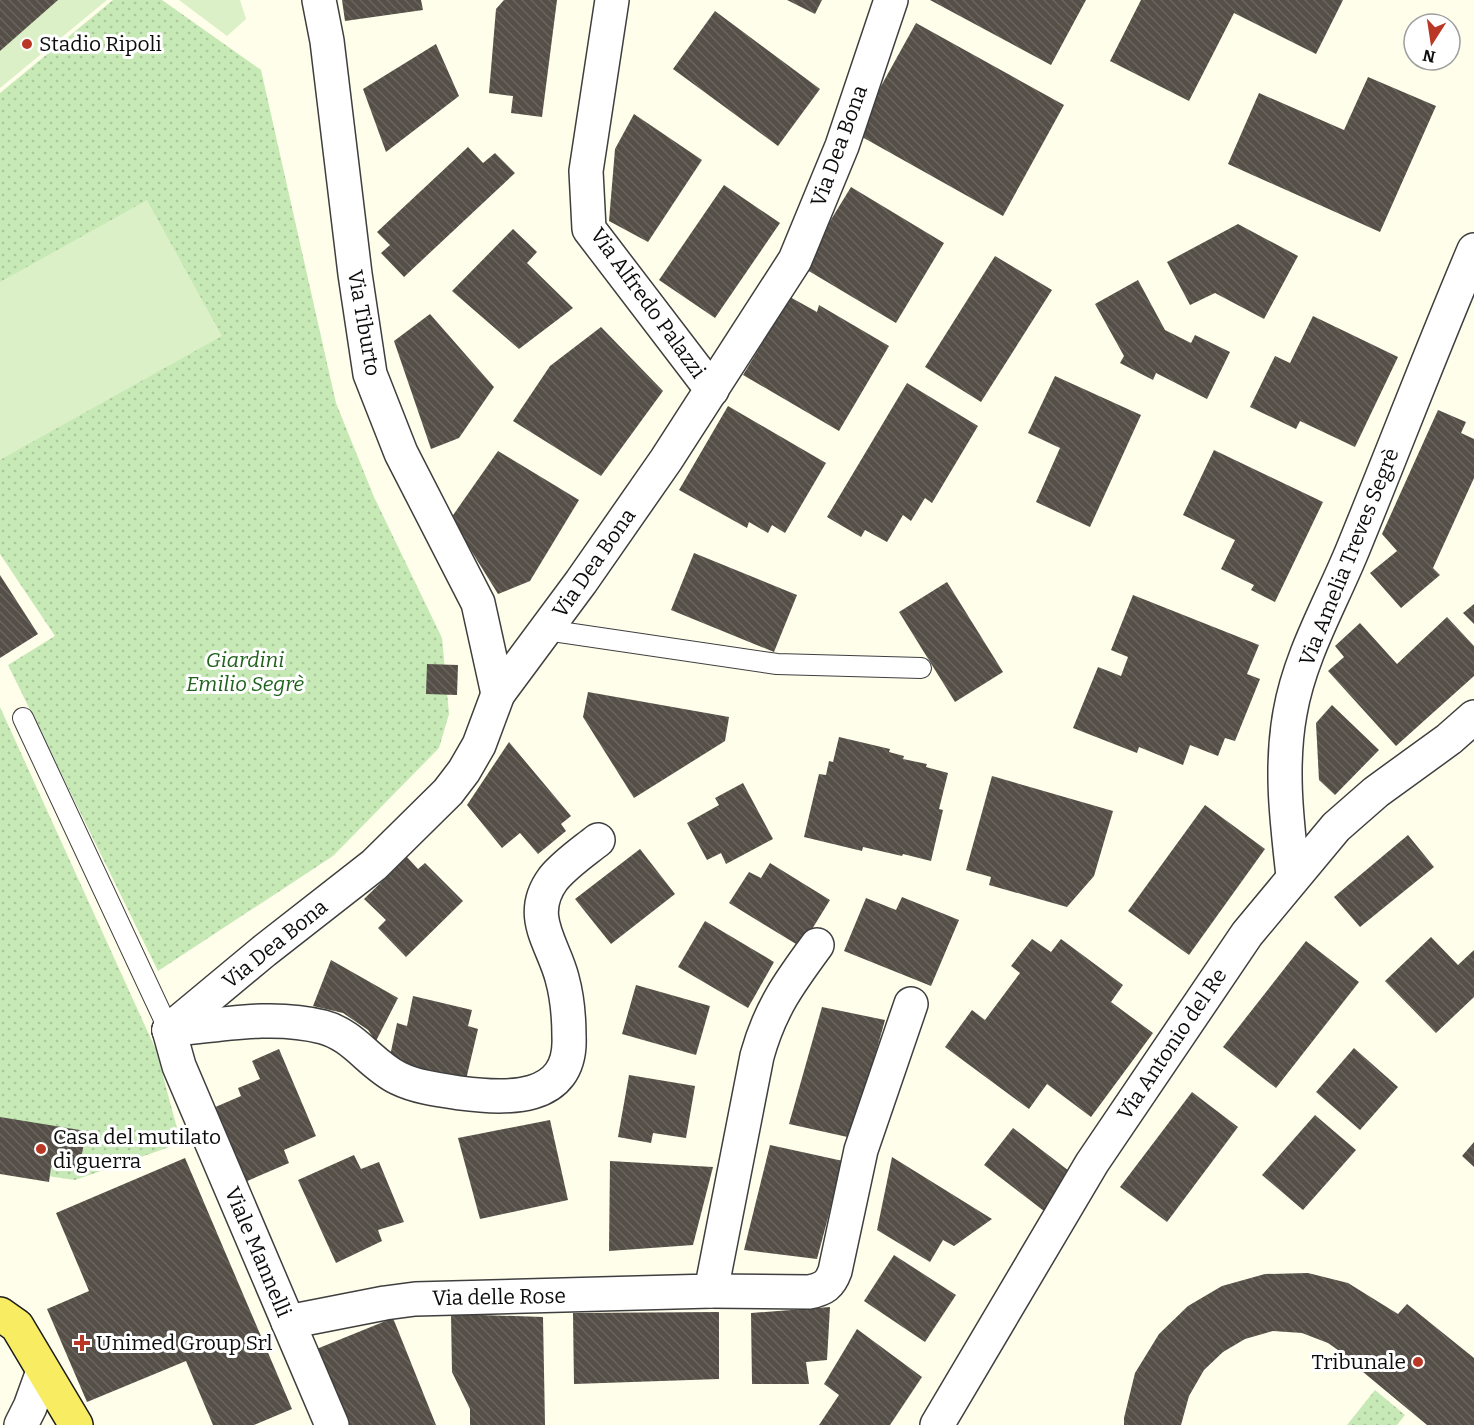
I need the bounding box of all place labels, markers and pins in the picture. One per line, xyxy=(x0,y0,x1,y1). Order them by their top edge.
place label: Stadio Ripoli xyxy=(39,31,162,57)
marker: Stadio Ripoli xyxy=(20,37,34,51)
place label: Casa del mutilato di guerra xyxy=(53,1124,221,1174)
marker: Casa del mutilato di guerra xyxy=(34,1142,48,1156)
place label: Unimed Group Srl xyxy=(96,1330,272,1356)
marker: Unimed Group Srl xyxy=(73,1334,91,1352)
place label: Tribunale xyxy=(1311,1349,1406,1375)
marker: Tribunale xyxy=(1411,1355,1425,1369)

